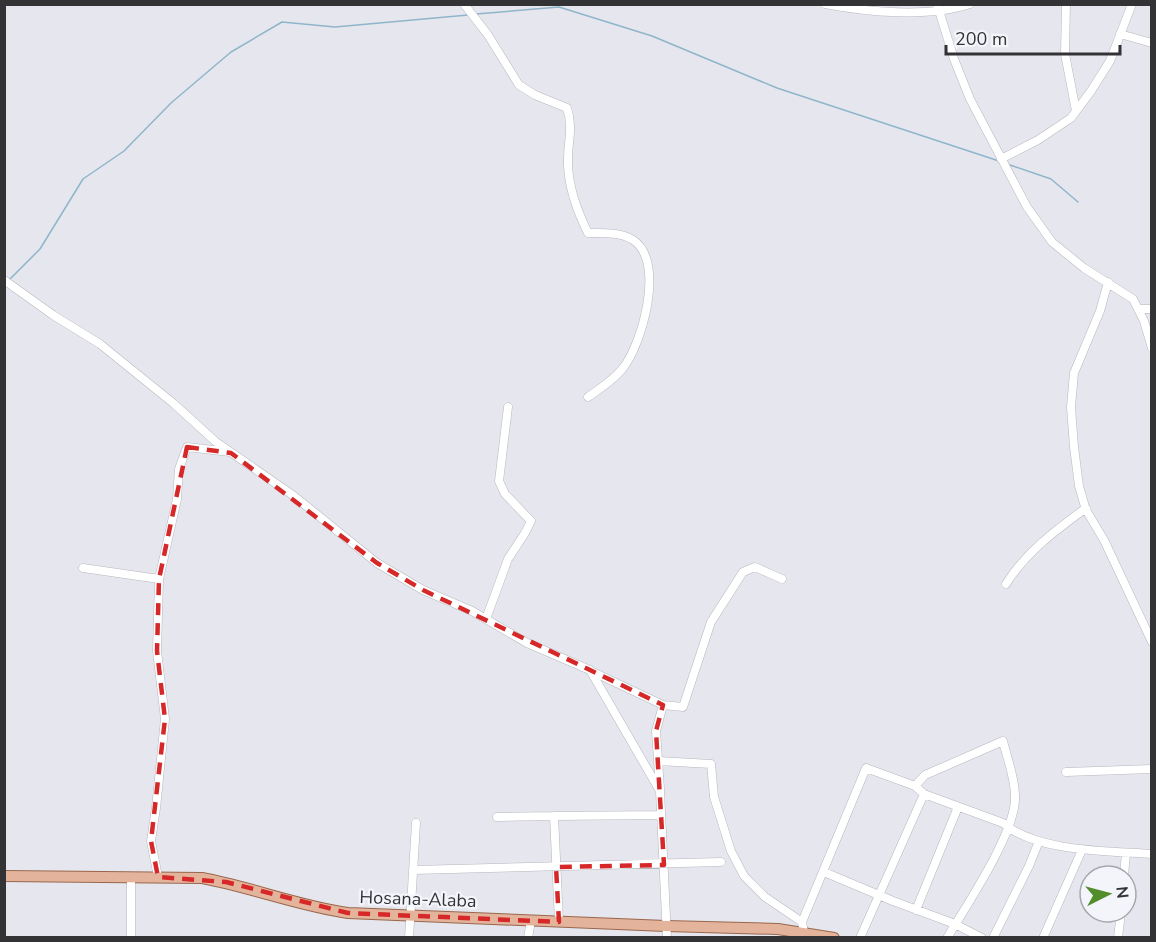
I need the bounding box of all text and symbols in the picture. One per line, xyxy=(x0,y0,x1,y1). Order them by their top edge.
scale bar xyxy=(946,18,1120,56)
text: 200 m xyxy=(955,27,1007,51)
north arrow xyxy=(1078,864,1138,924)
street label: Hosana-Alaba xyxy=(359,885,477,913)
text: N xyxy=(1110,885,1133,900)

